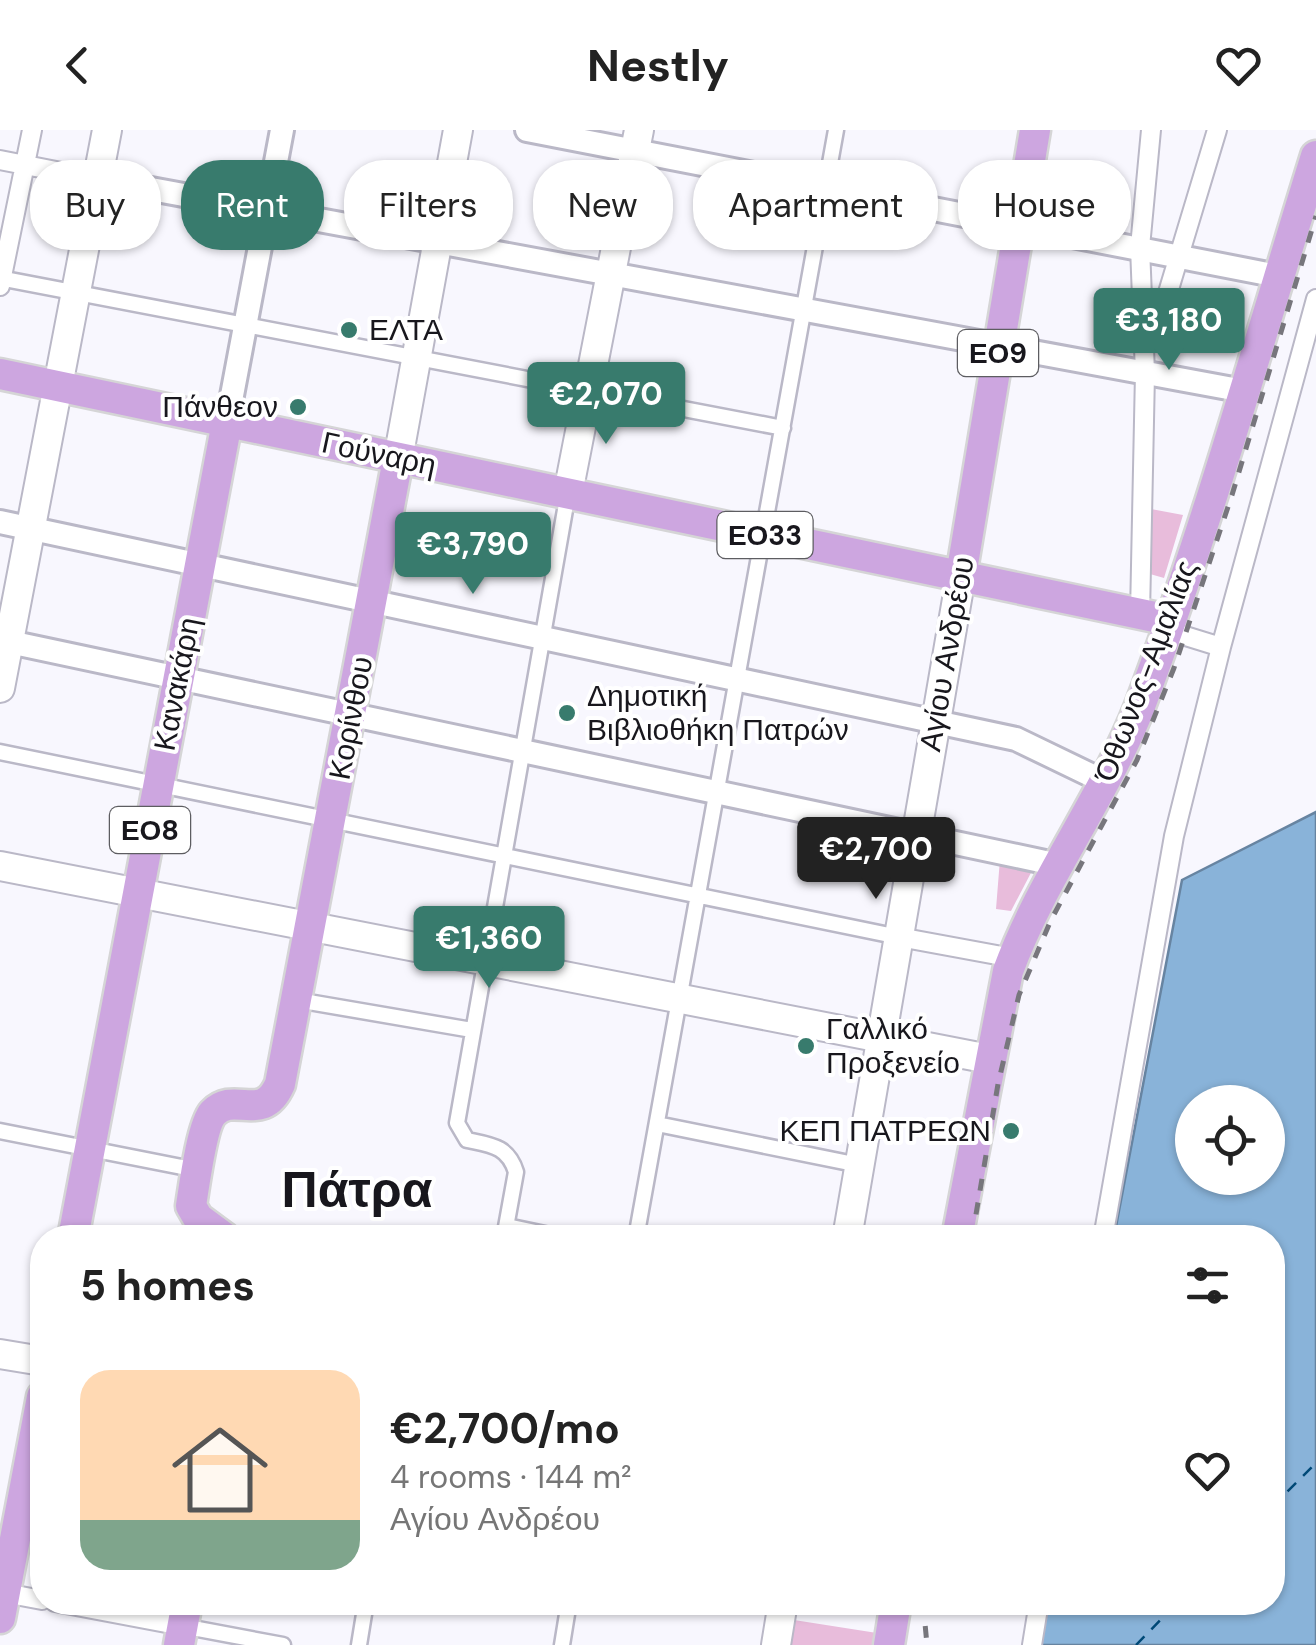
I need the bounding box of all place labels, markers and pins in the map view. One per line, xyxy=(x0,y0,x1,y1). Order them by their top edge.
pin: €3,180 xyxy=(1088,288,1250,373)
place label: ΕΛΤΑ xyxy=(369,310,443,349)
marker: ΕΛΤΑ xyxy=(338,319,360,341)
pin: €2,070 xyxy=(525,362,687,447)
place label: Πάνθεον xyxy=(162,387,278,426)
marker: Πάνθεον xyxy=(287,396,309,418)
pin: €3,790 xyxy=(392,512,554,597)
place label: Δημοτική Βιβλιοθήκη Πατρών xyxy=(587,676,849,749)
marker: Δημοτική Βιβλιοθήκη Πατρών xyxy=(556,702,578,724)
pin: €2,700 xyxy=(795,817,957,902)
pin: €1,360 xyxy=(408,906,570,991)
place label: Γαλλικό Προξενείο xyxy=(826,1009,960,1082)
marker: Γαλλικό Προξενείο xyxy=(795,1035,817,1057)
place label: ΚΕΠ ΠΑΤΡΕΩΝ xyxy=(779,1111,991,1150)
marker: ΚΕΠ ΠΑΤΡΕΩΝ xyxy=(1000,1120,1022,1142)

